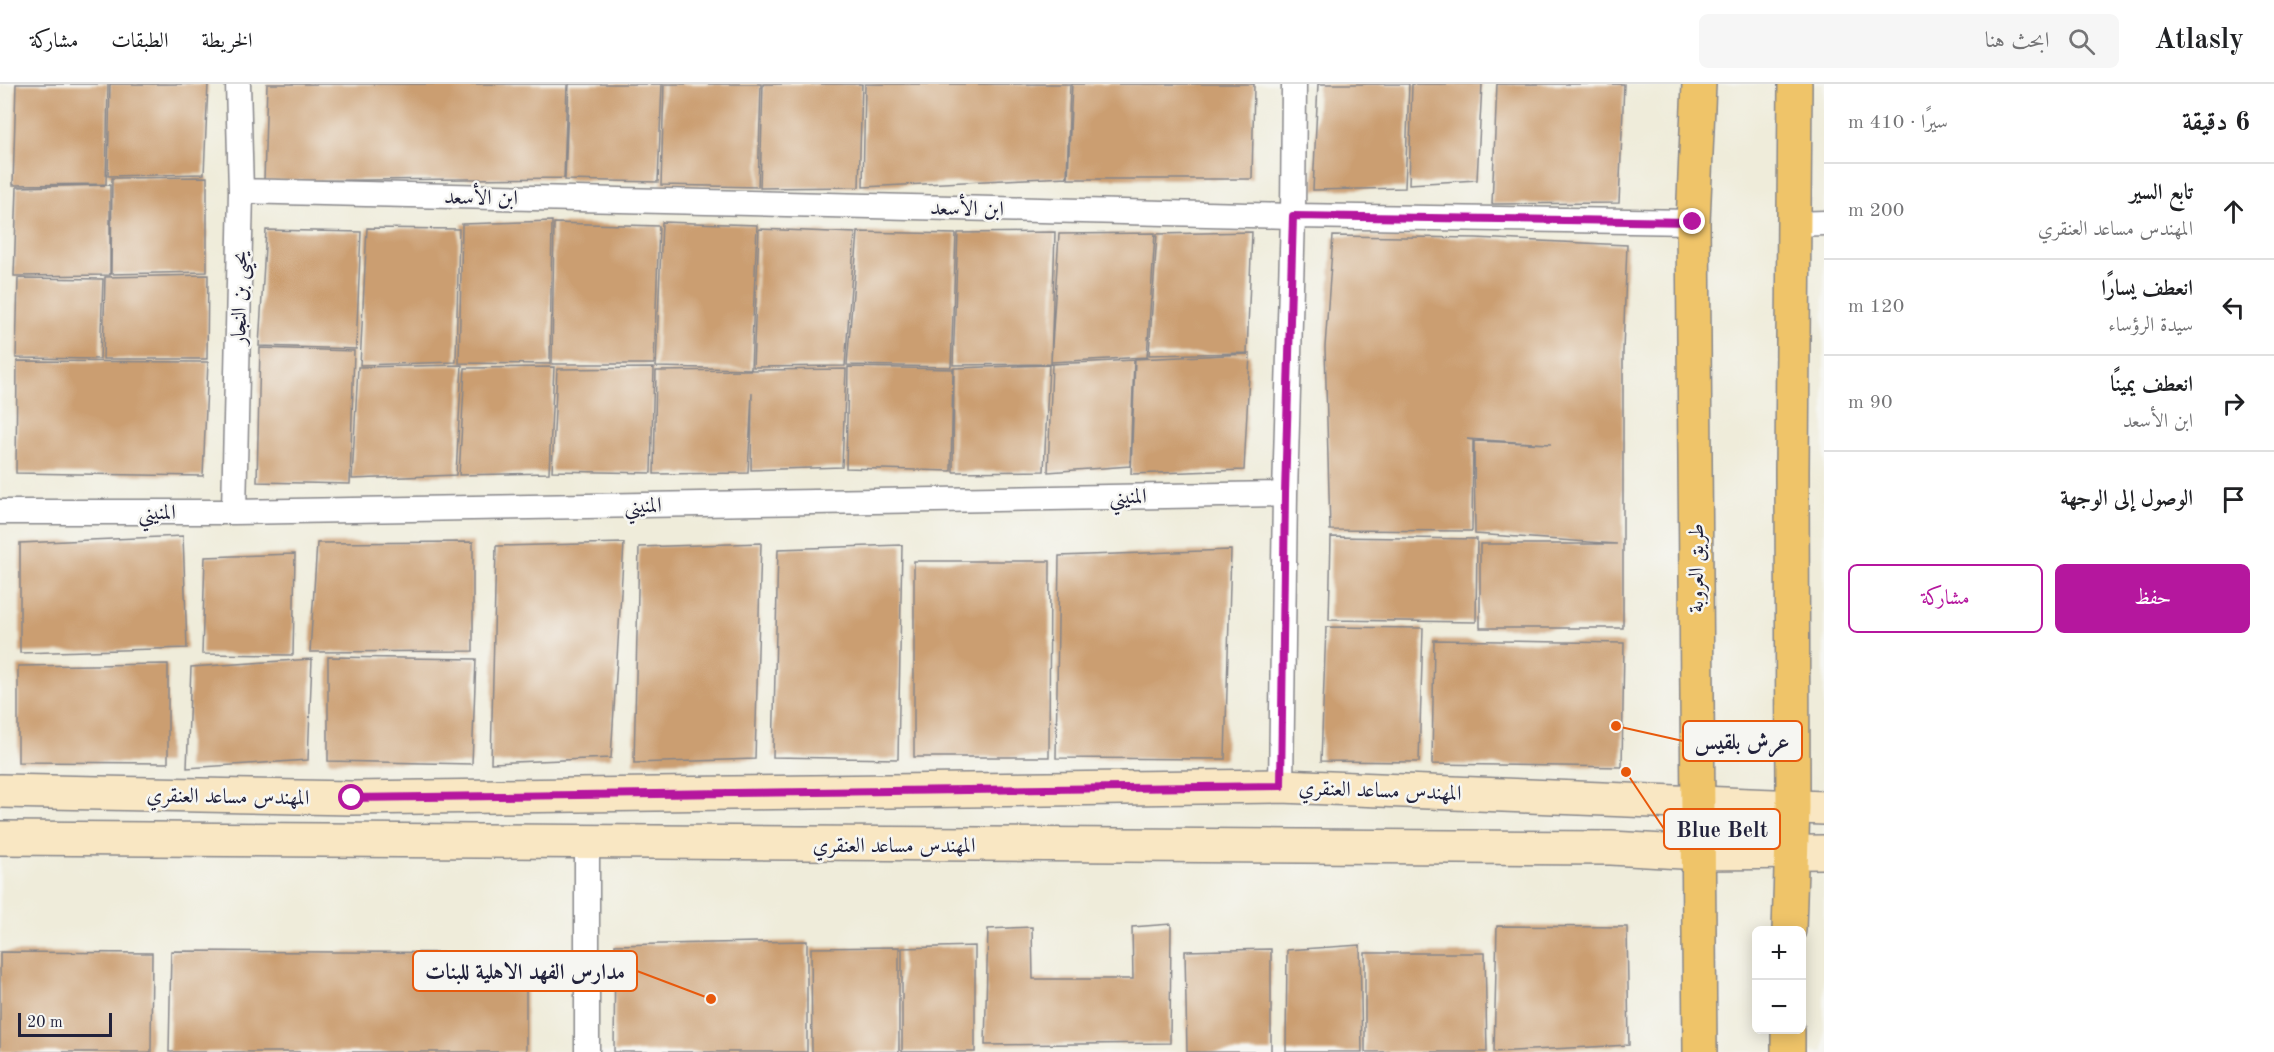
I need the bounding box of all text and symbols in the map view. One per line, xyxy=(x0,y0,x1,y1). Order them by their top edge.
search box xyxy=(1699,14,2119,68)
icon: search xyxy=(2065,25,2098,58)
text: Atlasly xyxy=(2155,27,2244,55)
text: ابحث هنا xyxy=(1985,30,2050,52)
text: مشاركة xyxy=(30,31,78,52)
text: الطبقات xyxy=(111,31,168,52)
text: الخريطة xyxy=(201,31,253,52)
text: 6 دقيقة xyxy=(2182,110,2250,136)
text: سيرًا · 410 m xyxy=(1848,113,1948,133)
street label: ابن الأسعد xyxy=(444,181,518,210)
text: تابع السير xyxy=(2129,182,2193,204)
street label: ابن الأسعد xyxy=(930,192,1004,221)
icon: ahead xyxy=(2217,195,2250,228)
text: 200 m xyxy=(1848,201,1904,221)
route end xyxy=(1679,208,1705,234)
text: المهندس مساعد العنقري xyxy=(2038,220,2193,240)
street label: يحيى بن النجار xyxy=(229,250,258,347)
text: انعطف يسارًا xyxy=(2101,278,2193,300)
icon: left xyxy=(2217,291,2250,324)
text: 120 m xyxy=(1848,297,1904,317)
text: سيدة الرؤساء xyxy=(2108,316,2193,336)
text: انعطف يمينًا xyxy=(2110,374,2193,396)
icon: right xyxy=(2217,387,2250,420)
text: 90 m xyxy=(1848,393,1893,413)
text: ابن الأسعد xyxy=(2123,412,2193,432)
icon: arrive xyxy=(2217,483,2250,516)
street label: المنيني xyxy=(1109,487,1147,516)
text: الوصول إلى الوجهة xyxy=(2060,488,2193,510)
street label: المنيني xyxy=(624,496,662,525)
street label: المنيني xyxy=(138,503,176,532)
street label: طريق العروبة xyxy=(1687,523,1709,613)
button: مشاركة xyxy=(1848,564,2043,633)
button: حفظ xyxy=(2055,564,2250,633)
callout: عرش بلقيس xyxy=(1683,721,1802,761)
text: عرش بلقيس xyxy=(1695,732,1789,758)
street label: المهندس مساعد العنقري xyxy=(1298,778,1462,809)
route start xyxy=(338,784,364,810)
street label: المهندس مساعد العنقري xyxy=(146,786,310,813)
callout: Blue Belt xyxy=(1664,809,1780,849)
text: Blue Belt xyxy=(1676,820,1768,842)
street label: المهندس مساعد العنقري xyxy=(812,836,976,861)
map controls xyxy=(1752,926,1806,1034)
button: + xyxy=(1752,926,1806,980)
callout: مدارس الفهد الاهلية للبنات xyxy=(413,951,637,991)
text: مدارس الفهد الاهلية للبنات xyxy=(425,961,625,985)
button: − xyxy=(1752,980,1806,1034)
scale bar xyxy=(18,1010,112,1038)
text: 20 m xyxy=(27,1015,63,1031)

